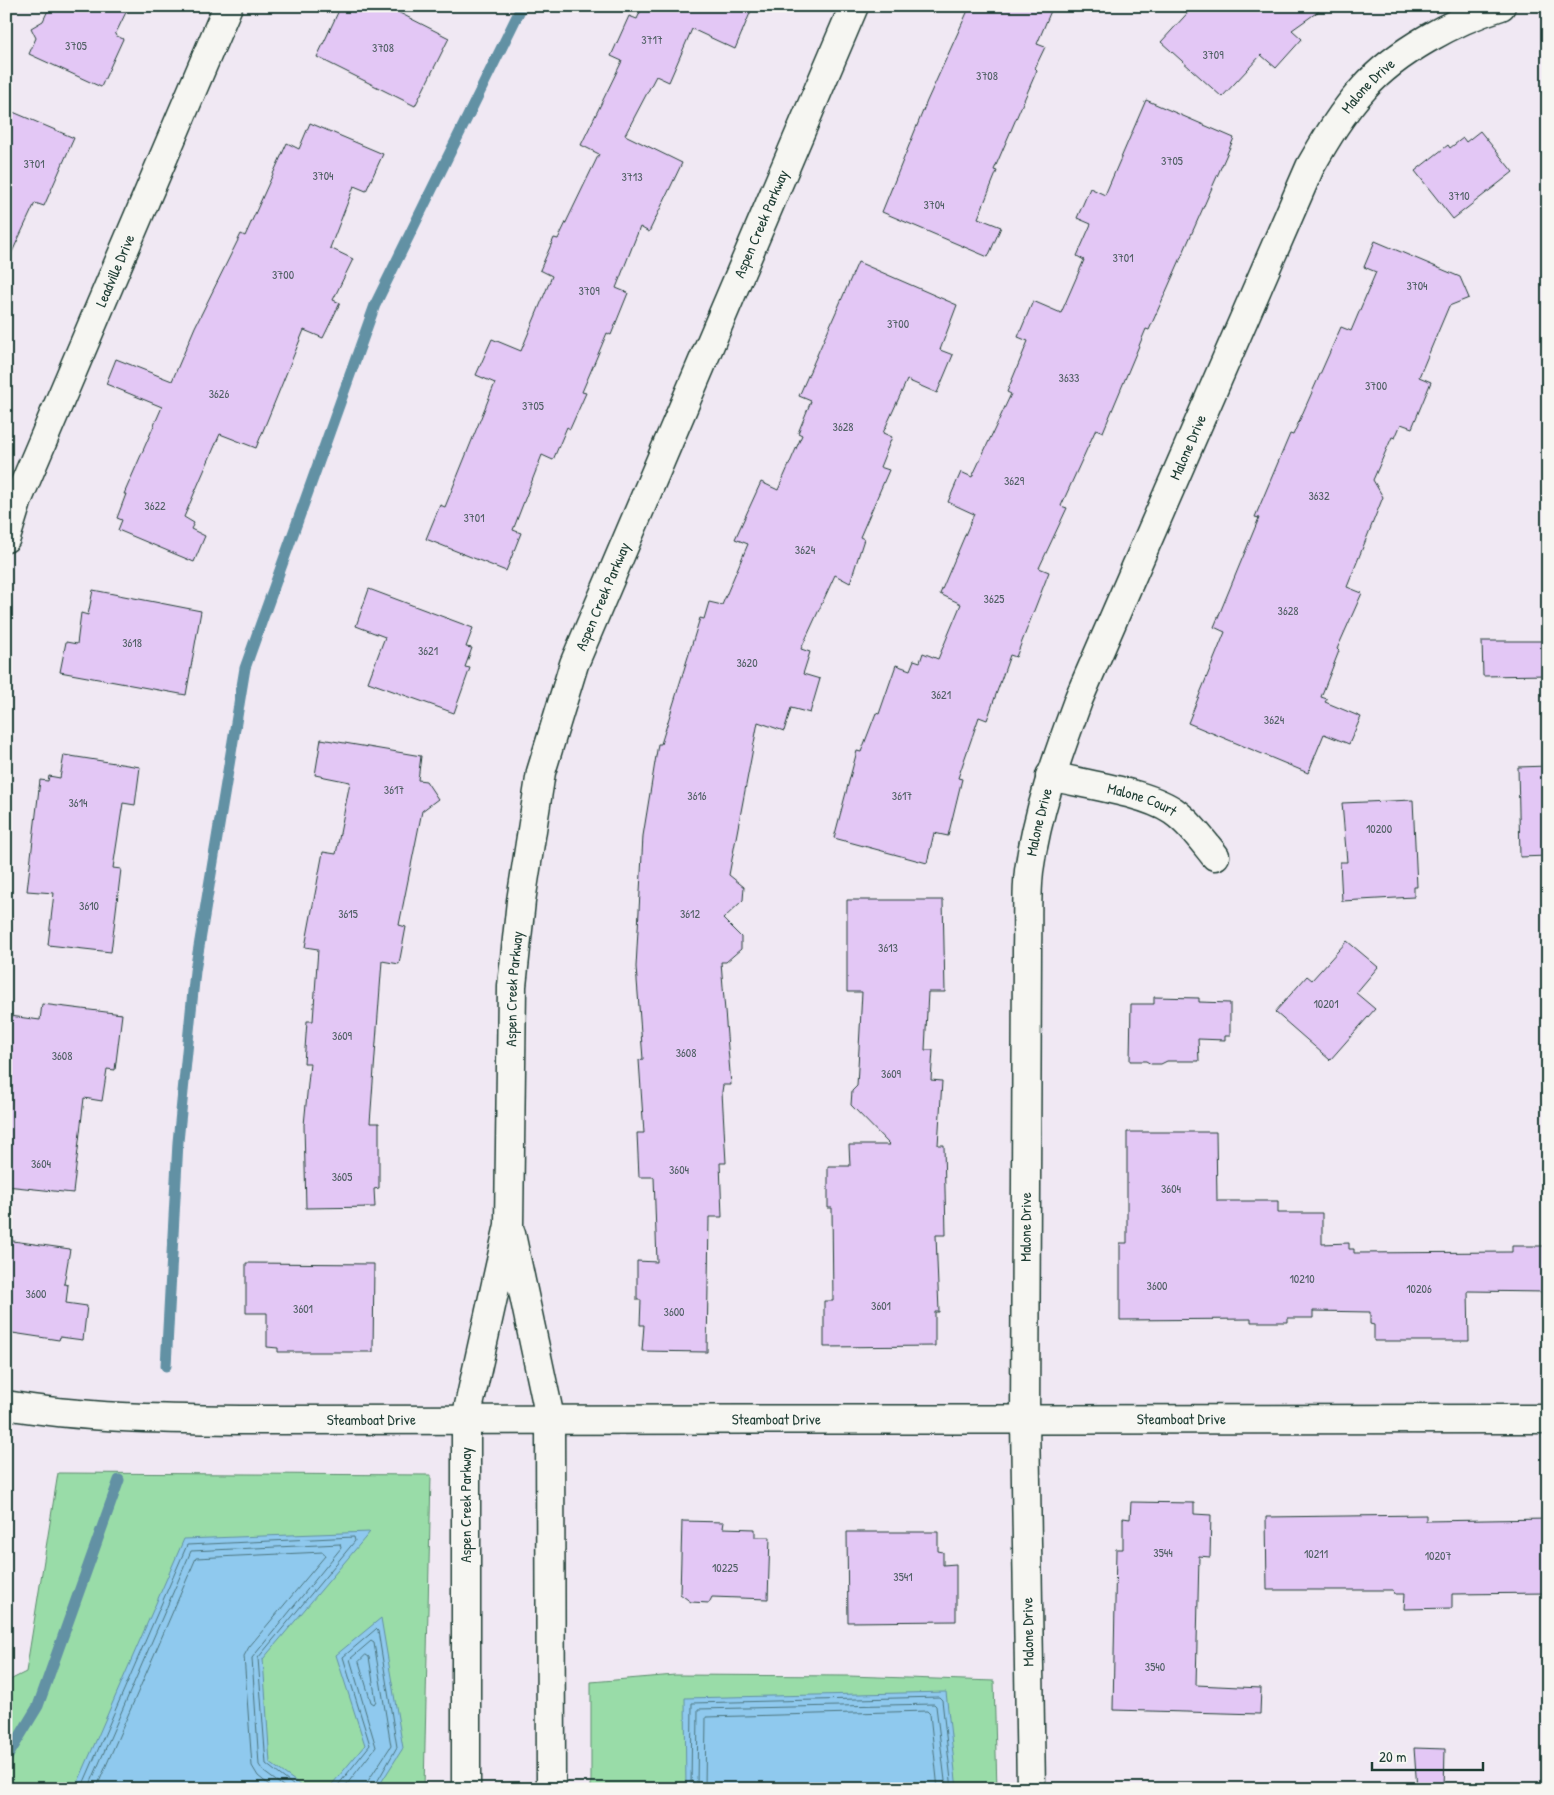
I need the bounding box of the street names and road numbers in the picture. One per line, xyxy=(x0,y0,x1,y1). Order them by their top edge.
street label: Malone Drive xyxy=(1336,53,1399,117)
street label: Aspen Creek Parkway xyxy=(729,166,793,281)
street label: Leadville Drive xyxy=(90,231,140,310)
street label: Malone Drive xyxy=(1164,411,1211,483)
street label: Aspen Creek Parkway xyxy=(570,539,635,654)
street label: Malone Court xyxy=(1105,777,1182,821)
street label: Malone Drive xyxy=(1020,785,1057,858)
street label: Aspen Creek Parkway xyxy=(500,930,528,1047)
street label: Malone Drive xyxy=(1015,1192,1036,1262)
street label: Steamboat Drive xyxy=(1137,1408,1226,1429)
street label: Steamboat Drive xyxy=(327,1409,416,1430)
street label: Steamboat Drive xyxy=(732,1409,821,1430)
street label: Aspen Creek Parkway xyxy=(455,1447,476,1563)
street label: Malone Drive xyxy=(1016,1597,1039,1667)

